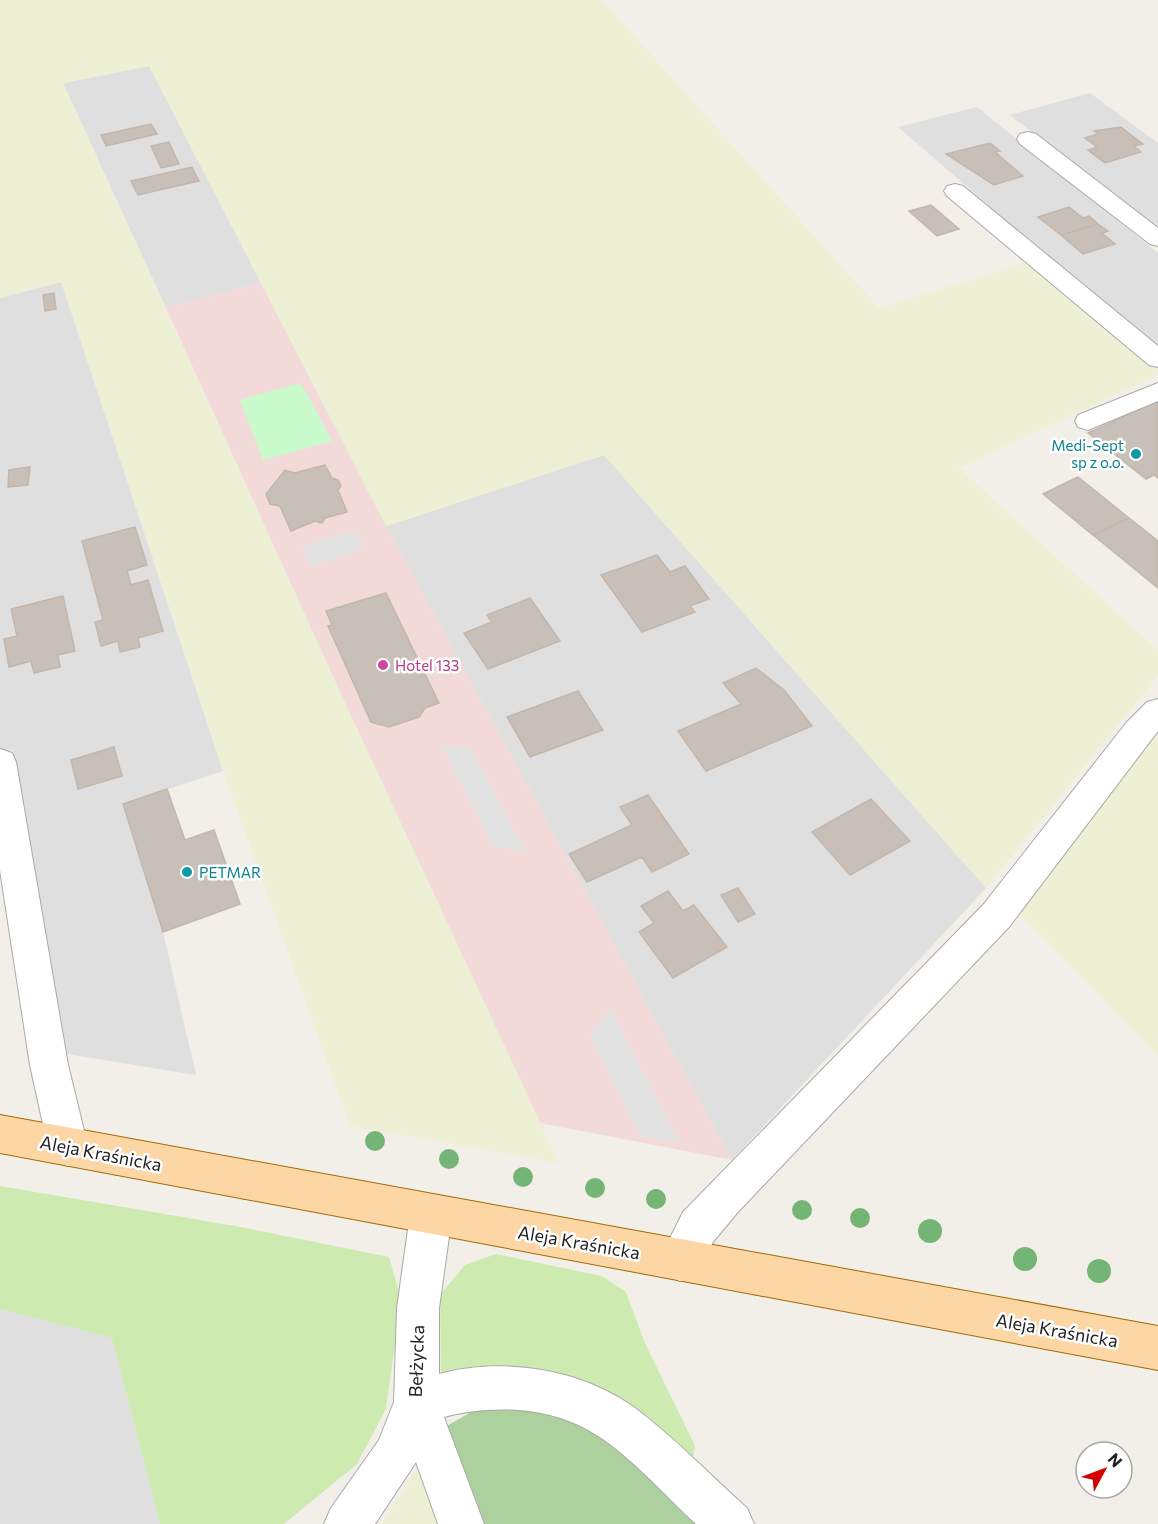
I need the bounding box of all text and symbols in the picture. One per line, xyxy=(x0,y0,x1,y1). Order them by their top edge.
place label: Medi-Sept sp z o.o. xyxy=(1051,436,1124,471)
marker: Medi-Sept sp z o.o. xyxy=(1129,447,1143,461)
place label: Hotel 133 xyxy=(395,656,459,674)
marker: Hotel 133 xyxy=(376,658,390,672)
place label: PETMAR xyxy=(199,863,261,881)
marker: PETMAR xyxy=(180,865,194,879)
street label: Aleja Kraśnicka xyxy=(38,1130,164,1176)
street label: Aleja Kraśnicka xyxy=(516,1220,642,1264)
street label: Aleja Kraśnicka xyxy=(994,1308,1120,1352)
street label: Bełżycka xyxy=(404,1324,428,1398)
north arrow xyxy=(1074,1440,1134,1500)
text: N xyxy=(1105,1449,1127,1471)

